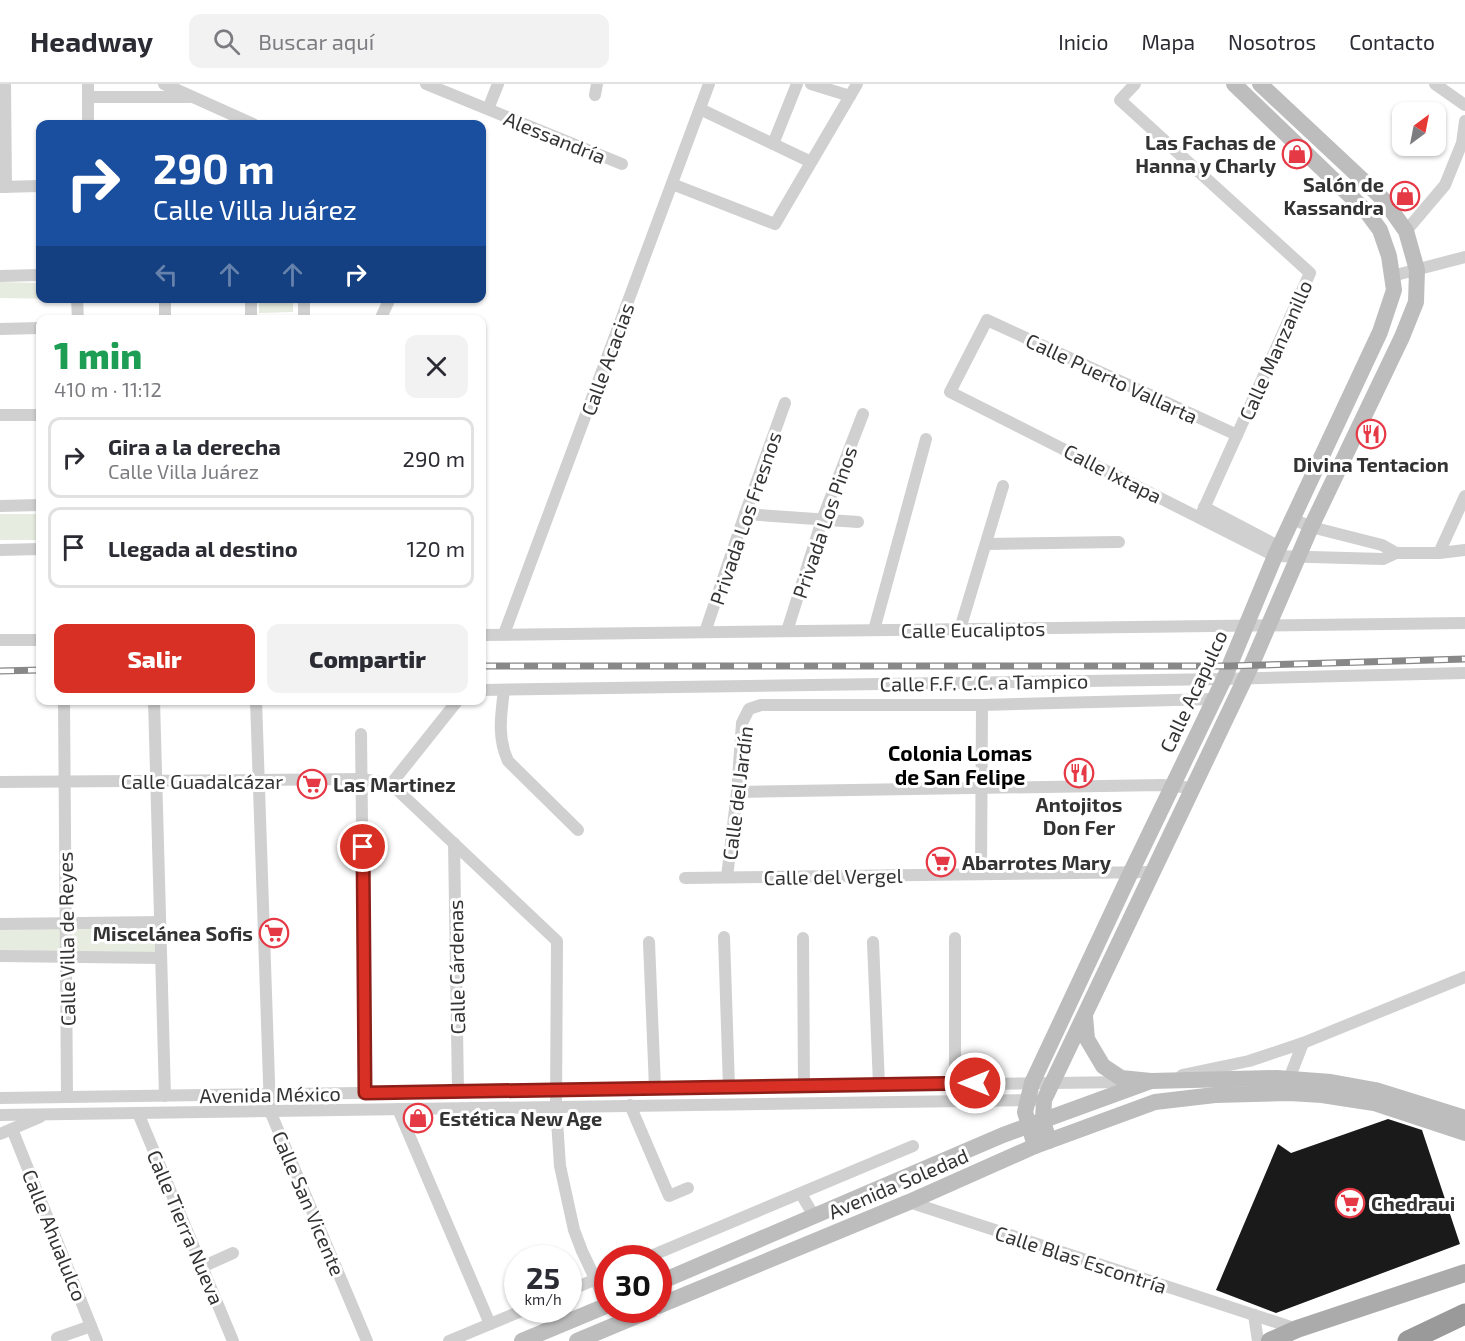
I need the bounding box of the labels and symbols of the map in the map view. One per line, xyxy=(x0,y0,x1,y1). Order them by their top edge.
north arrow xyxy=(1392,102,1446,156)
street label: Alessandría xyxy=(501,106,609,168)
place label: Las Fachas de Hanna y Charly xyxy=(1135,130,1277,178)
shop icon: Las Fachas de Hanna y Charly xyxy=(1281,138,1313,170)
place label: Salón de Kassandra xyxy=(1283,172,1384,219)
shop icon: Salón de Kassandra xyxy=(1389,180,1421,212)
street label: Calle Manzanillo xyxy=(1233,276,1317,424)
street label: Calle Acacias xyxy=(576,299,638,419)
street label: Calle Puerto Vallarta xyxy=(1022,328,1202,428)
restaurant icon: Divina Tentacion xyxy=(1355,418,1387,450)
street label: Privada Los Fresnos xyxy=(704,428,786,608)
street label: Calle Ixtapa xyxy=(1060,438,1166,508)
street label: Privada Los Pinos xyxy=(787,443,861,601)
place label: Divina Tentacion xyxy=(1293,452,1449,476)
street label: Calle Eucaliptos xyxy=(901,616,1045,642)
street label: Calle Acapulco xyxy=(1154,626,1232,756)
street label: Calle F.F. C.C. a Tampico xyxy=(879,668,1089,696)
street label: Calle del Jardín xyxy=(717,725,757,861)
district label: Colonia Lomas de San Felipe xyxy=(888,740,1032,789)
restaurant icon: Antojitos Don Fer xyxy=(1063,757,1095,789)
supermarket icon: Las Martinez xyxy=(296,768,328,800)
street label: Calle Guadalcázar xyxy=(121,769,283,793)
place label: Las Martinez xyxy=(333,772,456,796)
place label: Antojitos Don Fer xyxy=(1036,792,1122,839)
pin xyxy=(337,821,388,872)
supermarket icon: Abarrotes Mary xyxy=(925,846,957,878)
place label: Abarrotes Mary xyxy=(962,850,1112,875)
street label: Calle Villa de Reyes xyxy=(52,852,80,1026)
street label: Calle del Vergel xyxy=(763,863,903,889)
street label: Calle Cárdenas xyxy=(443,899,469,1035)
supermarket icon: Miscelánea Sofis xyxy=(258,917,290,949)
place label: Miscelánea Sofis xyxy=(93,921,253,945)
position arrow xyxy=(943,1051,1007,1115)
street label: Avenida México xyxy=(199,1081,341,1107)
shop icon: Estética New Age xyxy=(402,1102,434,1134)
place label: Estética New Age xyxy=(439,1106,602,1130)
street label: Calle San Vicente xyxy=(268,1127,350,1279)
street label: Avenida Soledad xyxy=(824,1143,972,1223)
street label: Calle Tierra Nueva xyxy=(143,1146,229,1308)
street label: Calle Ahualulco xyxy=(18,1166,92,1304)
supermarket icon: Chedraui xyxy=(1334,1187,1366,1219)
place label: Chedraui xyxy=(1371,1191,1455,1215)
street label: Calle Blas Escontría xyxy=(992,1220,1170,1298)
speed limit sign: 30 xyxy=(594,1245,672,1323)

